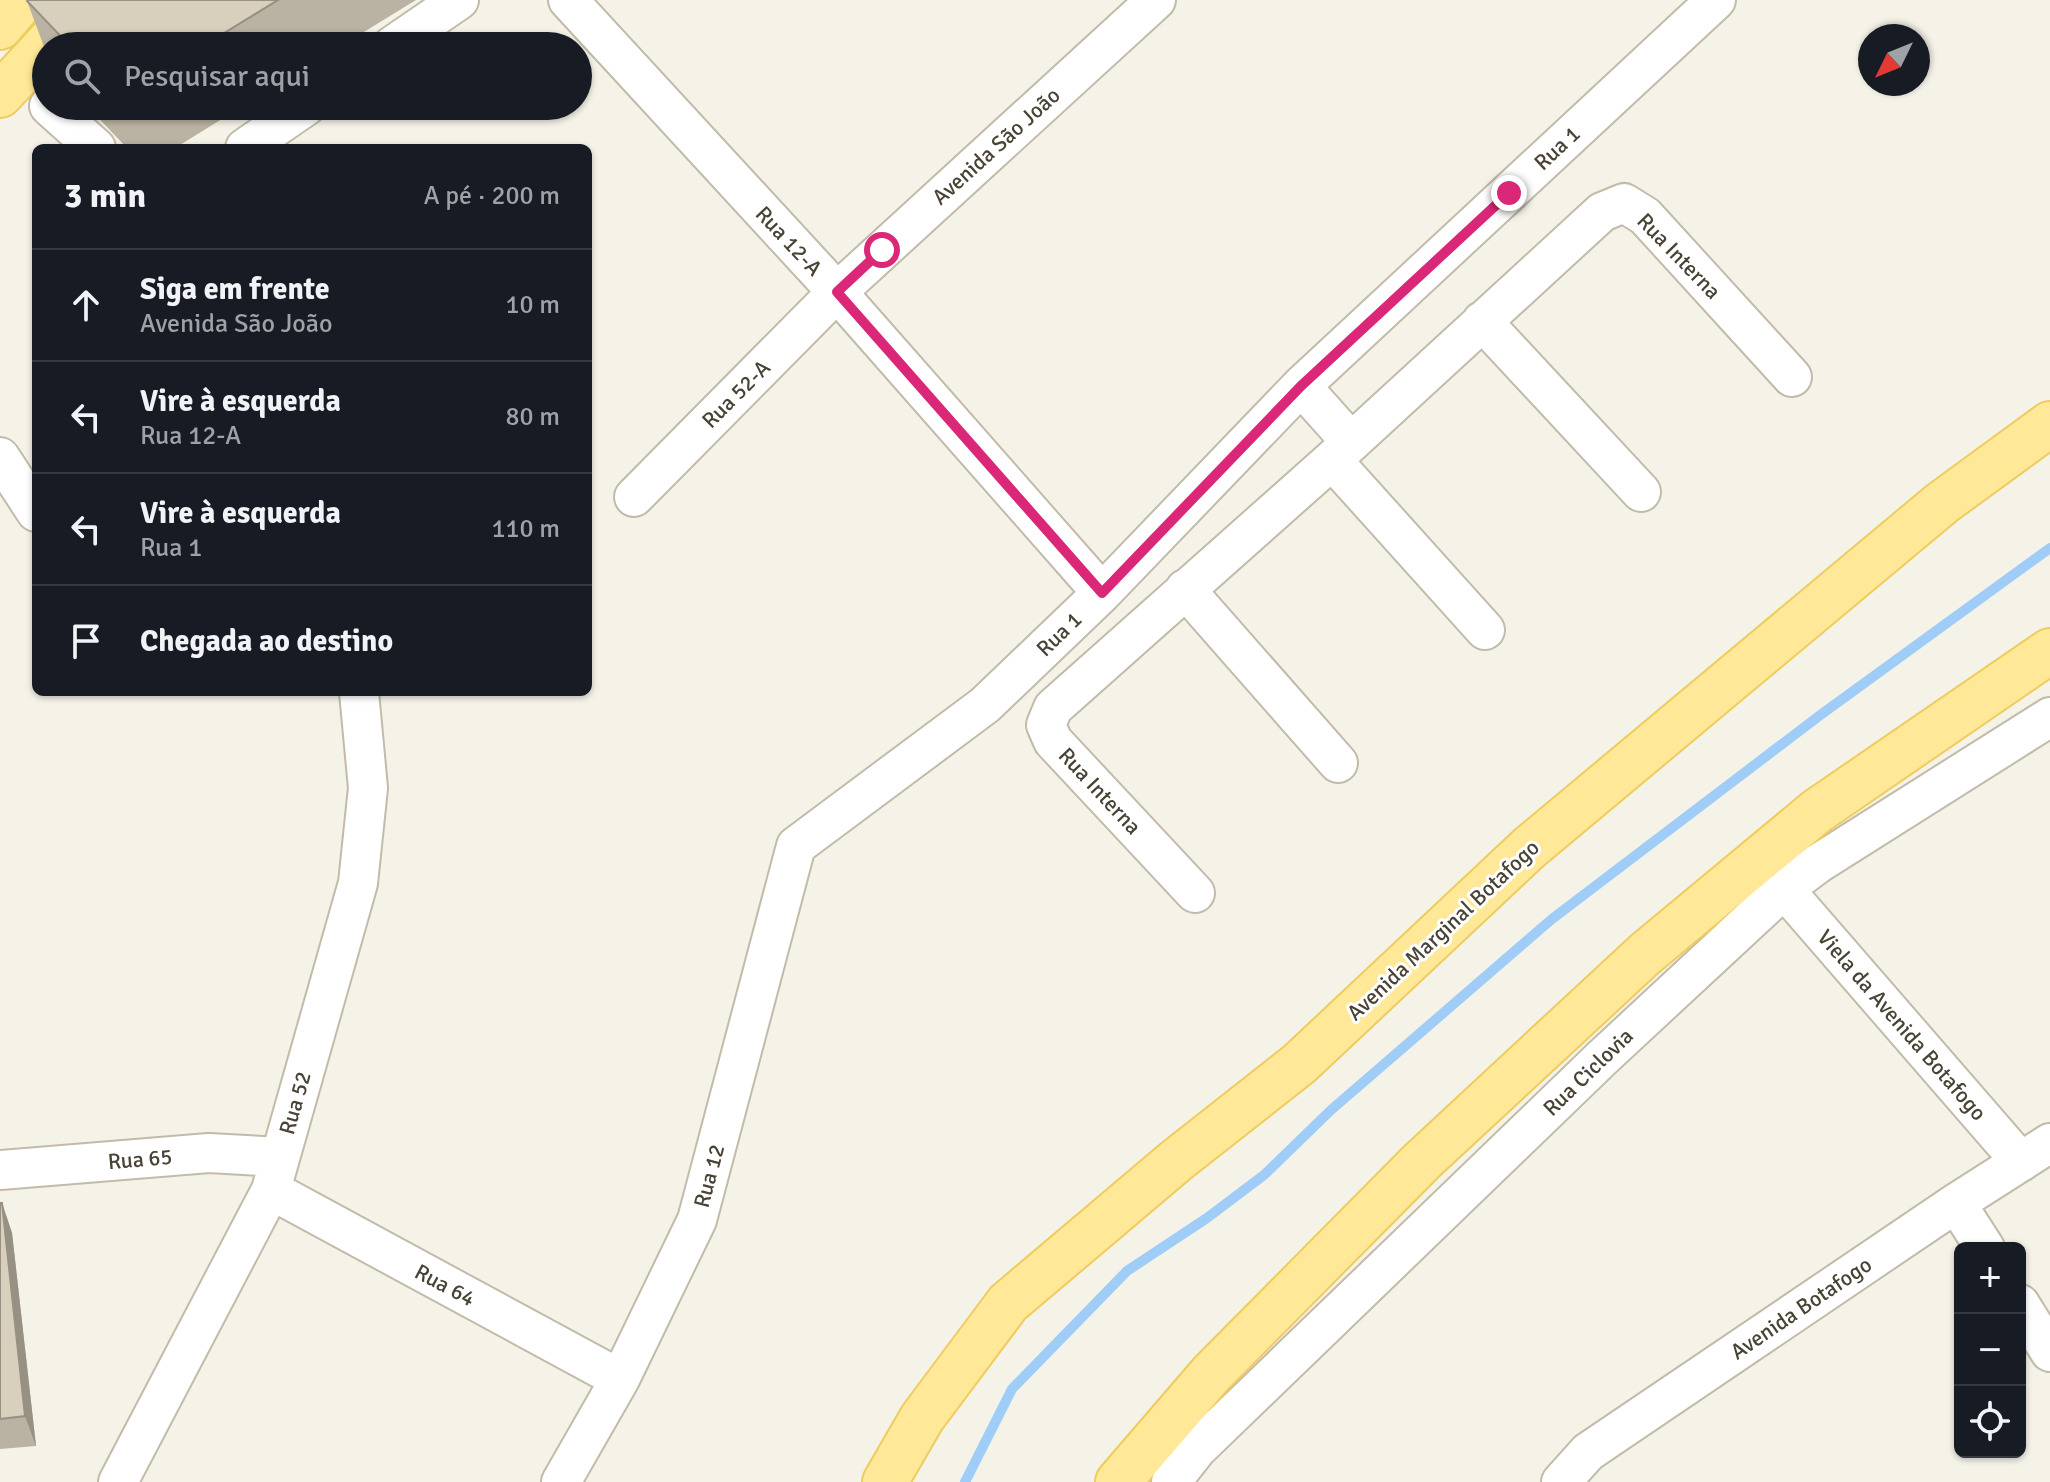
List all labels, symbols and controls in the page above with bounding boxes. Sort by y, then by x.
north arrow [1858,24,1930,96]
search box [32,32,592,120]
icon: search [60,54,104,98]
text: Pesquisar aqui [124,58,310,95]
street label: Avenida São João [926,81,1066,211]
street label: Rua 1 [1529,120,1585,176]
text: 3 min [64,175,146,217]
route end [1491,175,1527,211]
text: A pé · 200 m [424,180,560,212]
street label: Rua 12-A [750,200,828,282]
street label: Rua Interna [1631,207,1727,305]
route start [864,232,900,268]
text: Siga em frente [140,271,330,308]
icon: ahead [64,283,108,327]
text: 10 m [505,289,560,321]
text: Avenida São João [140,308,332,340]
street label: Rua 52-A [696,354,776,434]
text: Vire à esquerda [140,383,341,420]
icon: left [64,395,108,439]
text: 80 m [505,401,560,433]
text: Rua 12-A [140,420,241,452]
text: Vire à esquerda [140,495,341,532]
icon: left [64,507,108,551]
text: 110 m [491,513,560,545]
text: Rua 1 [140,532,202,564]
street label: Rua 1 [1031,606,1087,662]
icon: arrive [64,619,108,663]
text: Chegada ao destino [140,623,393,660]
street label: Rua Interna [1053,742,1147,840]
street label: Avenida Marginal Botafogo [1341,834,1545,1026]
street label: Viela da Avenida Botafogo [1812,924,1992,1126]
street label: Rua Ciclovia [1537,1022,1639,1122]
street label: Rua 52 [273,1068,317,1138]
street label: Rua 12 [688,1141,730,1211]
street label: Rua 65 [107,1143,173,1175]
map controls [1954,1242,2026,1458]
button: + [1954,1242,2026,1314]
street label: Avenida Botafogo [1725,1251,1877,1365]
street label: Rua 64 [410,1258,480,1312]
button: − [1954,1314,2026,1386]
button: locate [1954,1386,2026,1458]

